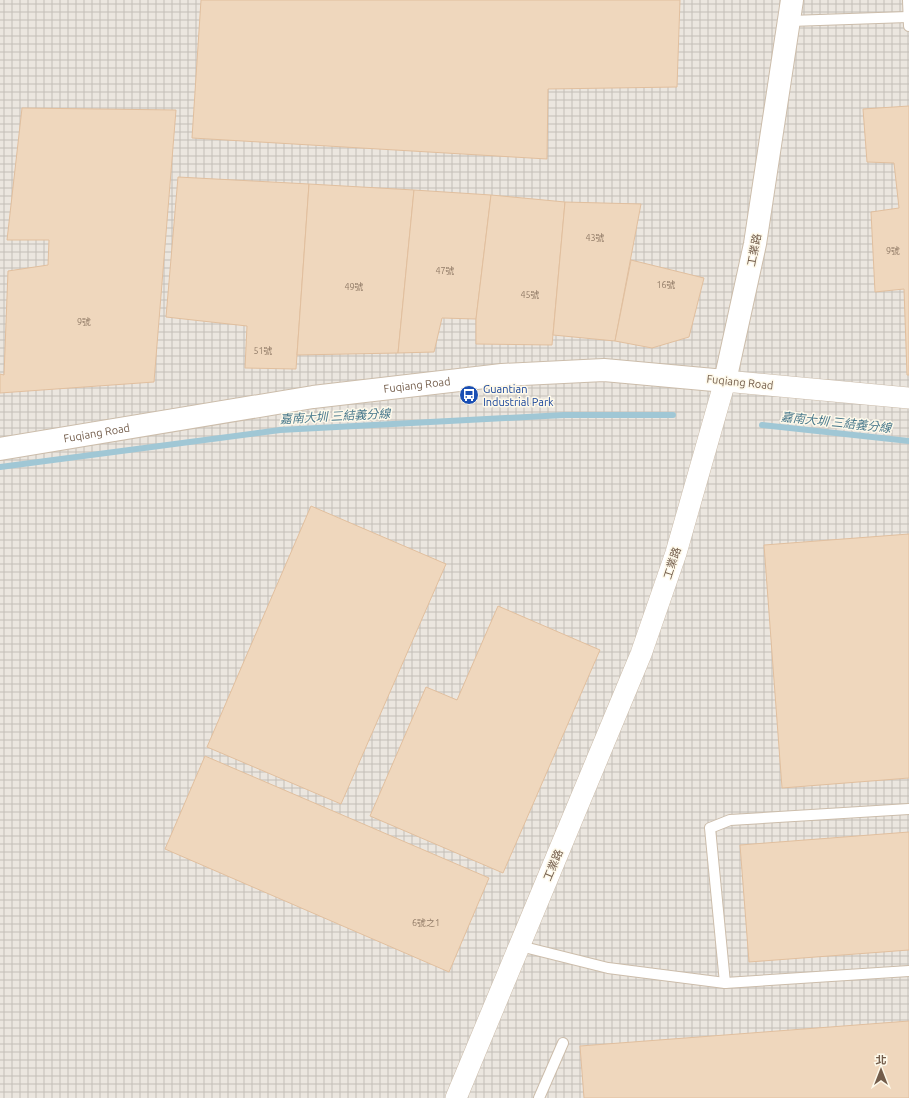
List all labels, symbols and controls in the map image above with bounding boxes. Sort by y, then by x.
house number: 43號 [585,233,605,243]
street label: 工業路 [745,233,763,267]
house number: 9號 [886,246,900,256]
house number: 47號 [435,266,455,276]
house number: 16號 [656,280,676,290]
house number: 49號 [344,282,364,292]
house number: 45號 [520,290,540,300]
house number: 9號 [77,317,91,327]
house number: 51號 [253,346,273,356]
street label: Fuqiang Road [706,373,774,391]
street label: Fuqiang Road [383,375,451,395]
place label: Guantian Industrial Park [483,383,554,408]
bus stop icon: Guantian Industrial Park [458,384,480,406]
water label: 嘉南大圳 三結義分線 [279,407,393,425]
water label: 嘉南大圳 三結義分線 [780,410,894,434]
street label: Fuqiang Road [63,422,131,444]
street label: 工業路 [661,545,683,581]
street label: 工業路 [541,847,565,883]
house number: 6號之1 [412,918,440,928]
north arrow [861,1050,901,1090]
text: 北 [876,1054,887,1066]

